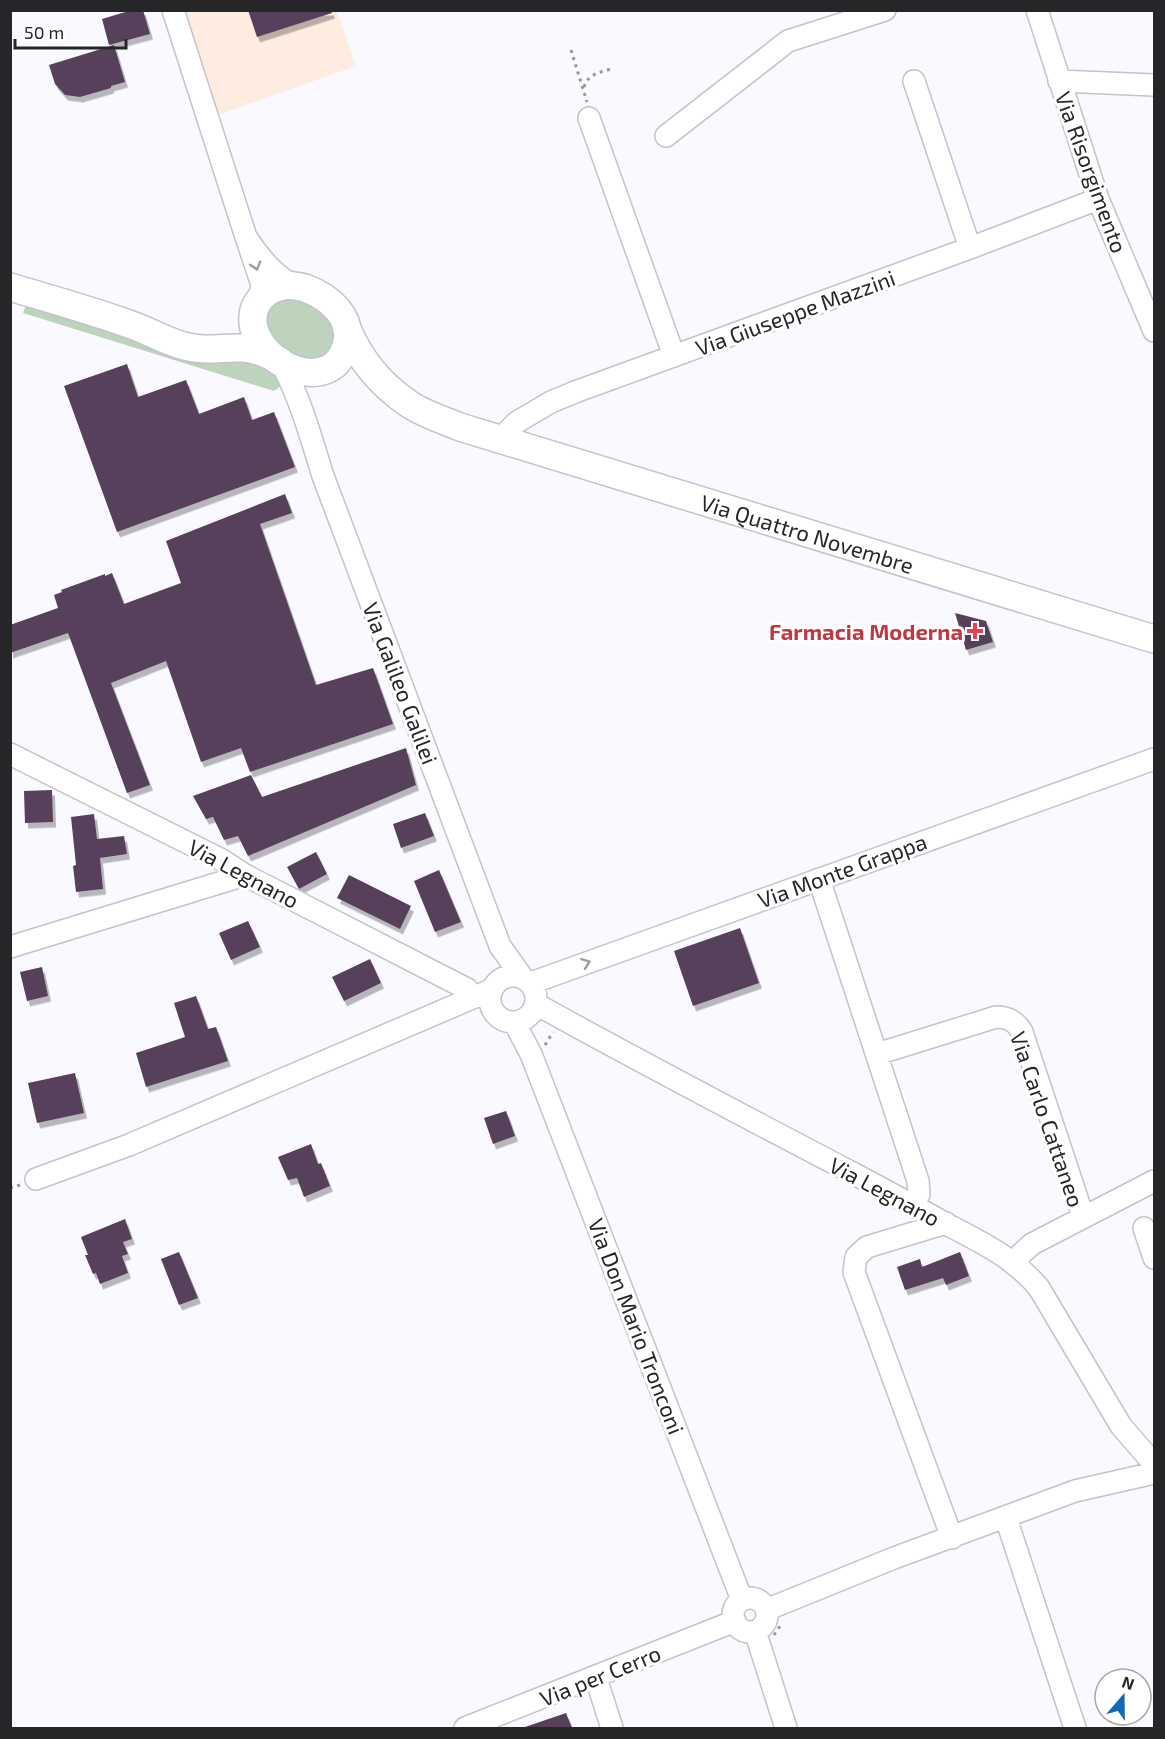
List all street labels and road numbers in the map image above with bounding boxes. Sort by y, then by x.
street label: Via Risorgimento [1051,88,1133,256]
street label: Via Giuseppe Mazzini [692,264,898,360]
street label: Via Quattro Novembre [698,488,917,578]
street label: Via Galileo Galilei [358,598,444,768]
street label: Via Monte Grappa [754,827,930,913]
street label: Via Legnano [184,833,304,913]
street label: Via Carlo Cattaneo [1006,1028,1090,1210]
street label: Via Legnano [825,1151,945,1231]
street label: Via Don Mario Tronconi [584,1214,690,1438]
street label: Via per Cerro [536,1639,664,1711]

